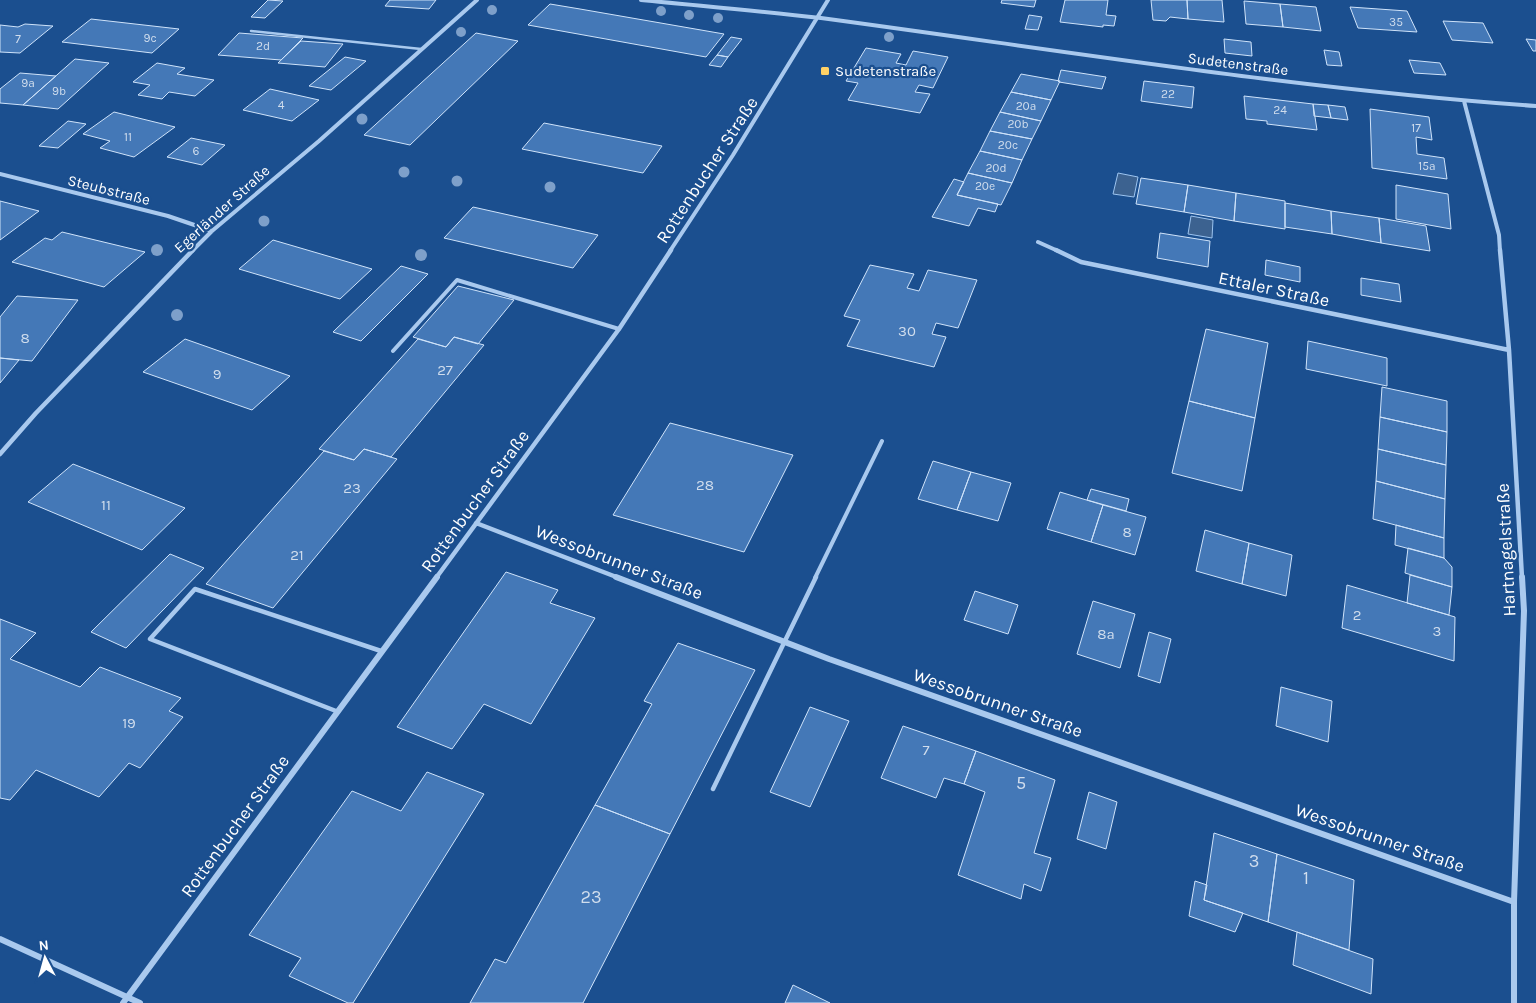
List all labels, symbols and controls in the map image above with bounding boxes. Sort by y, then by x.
house number: 35 [1389,15,1403,29]
house number: 9c [143,31,157,45]
house number: 7 [15,32,21,46]
house number: 2d [256,39,270,53]
street label: Sudetenstraße [1187,49,1289,79]
place label: Sudetenstraße [835,62,936,80]
marker: Sudetenstraße [819,65,831,77]
house number: 9a [21,76,35,90]
house number: 9b [52,84,66,98]
house number: 22 [1161,87,1175,101]
street label: Rottenbucher Straße [651,92,763,248]
house number: 4 [278,98,285,112]
house number: 20a [1016,99,1036,113]
house number: 24 [1273,103,1287,117]
house number: 20b [1007,117,1029,131]
house number: 17 [1411,121,1421,135]
house number: 11 [124,130,132,144]
house number: 20c [998,138,1018,152]
house number: 6 [193,144,200,158]
house number: 15a [1418,159,1436,173]
street label: Egerländer Straße [170,161,274,257]
house number: 20d [985,161,1007,175]
street label: Steubstraße [66,171,152,209]
house number: 20e [975,179,995,193]
street label: Ettaler Straße [1216,266,1332,312]
house number: 30 [898,322,916,340]
house number: 8 [20,329,30,347]
house number: 27 [437,361,453,379]
house number: 9 [213,365,221,383]
street label: Rottenbucher Straße [416,426,534,576]
house number: 28 [696,476,714,494]
house number: 23 [343,479,361,497]
street label: Hartnagelstraße [1492,483,1520,617]
house number: 11 [101,496,111,514]
street label: Wessobrunner Straße [532,520,706,604]
house number: 8 [1122,523,1132,541]
house number: 21 [290,546,304,564]
house number: 2 [1353,606,1361,624]
house number: 3 [1433,622,1441,640]
house number: 8a [1097,625,1115,643]
street label: Wessobrunner Straße [910,664,1086,742]
house number: 19 [122,714,136,732]
house number: 7 [922,741,930,759]
street label: Rottenbucher Straße [176,751,294,901]
house number: 5 [1016,772,1026,794]
street label: Wessobrunner Straße [1292,799,1468,877]
house number: 3 [1249,850,1259,872]
house number: 1 [1303,867,1309,889]
house number: 23 [580,886,602,908]
north arrow [20,933,70,983]
text: N [38,937,50,955]

